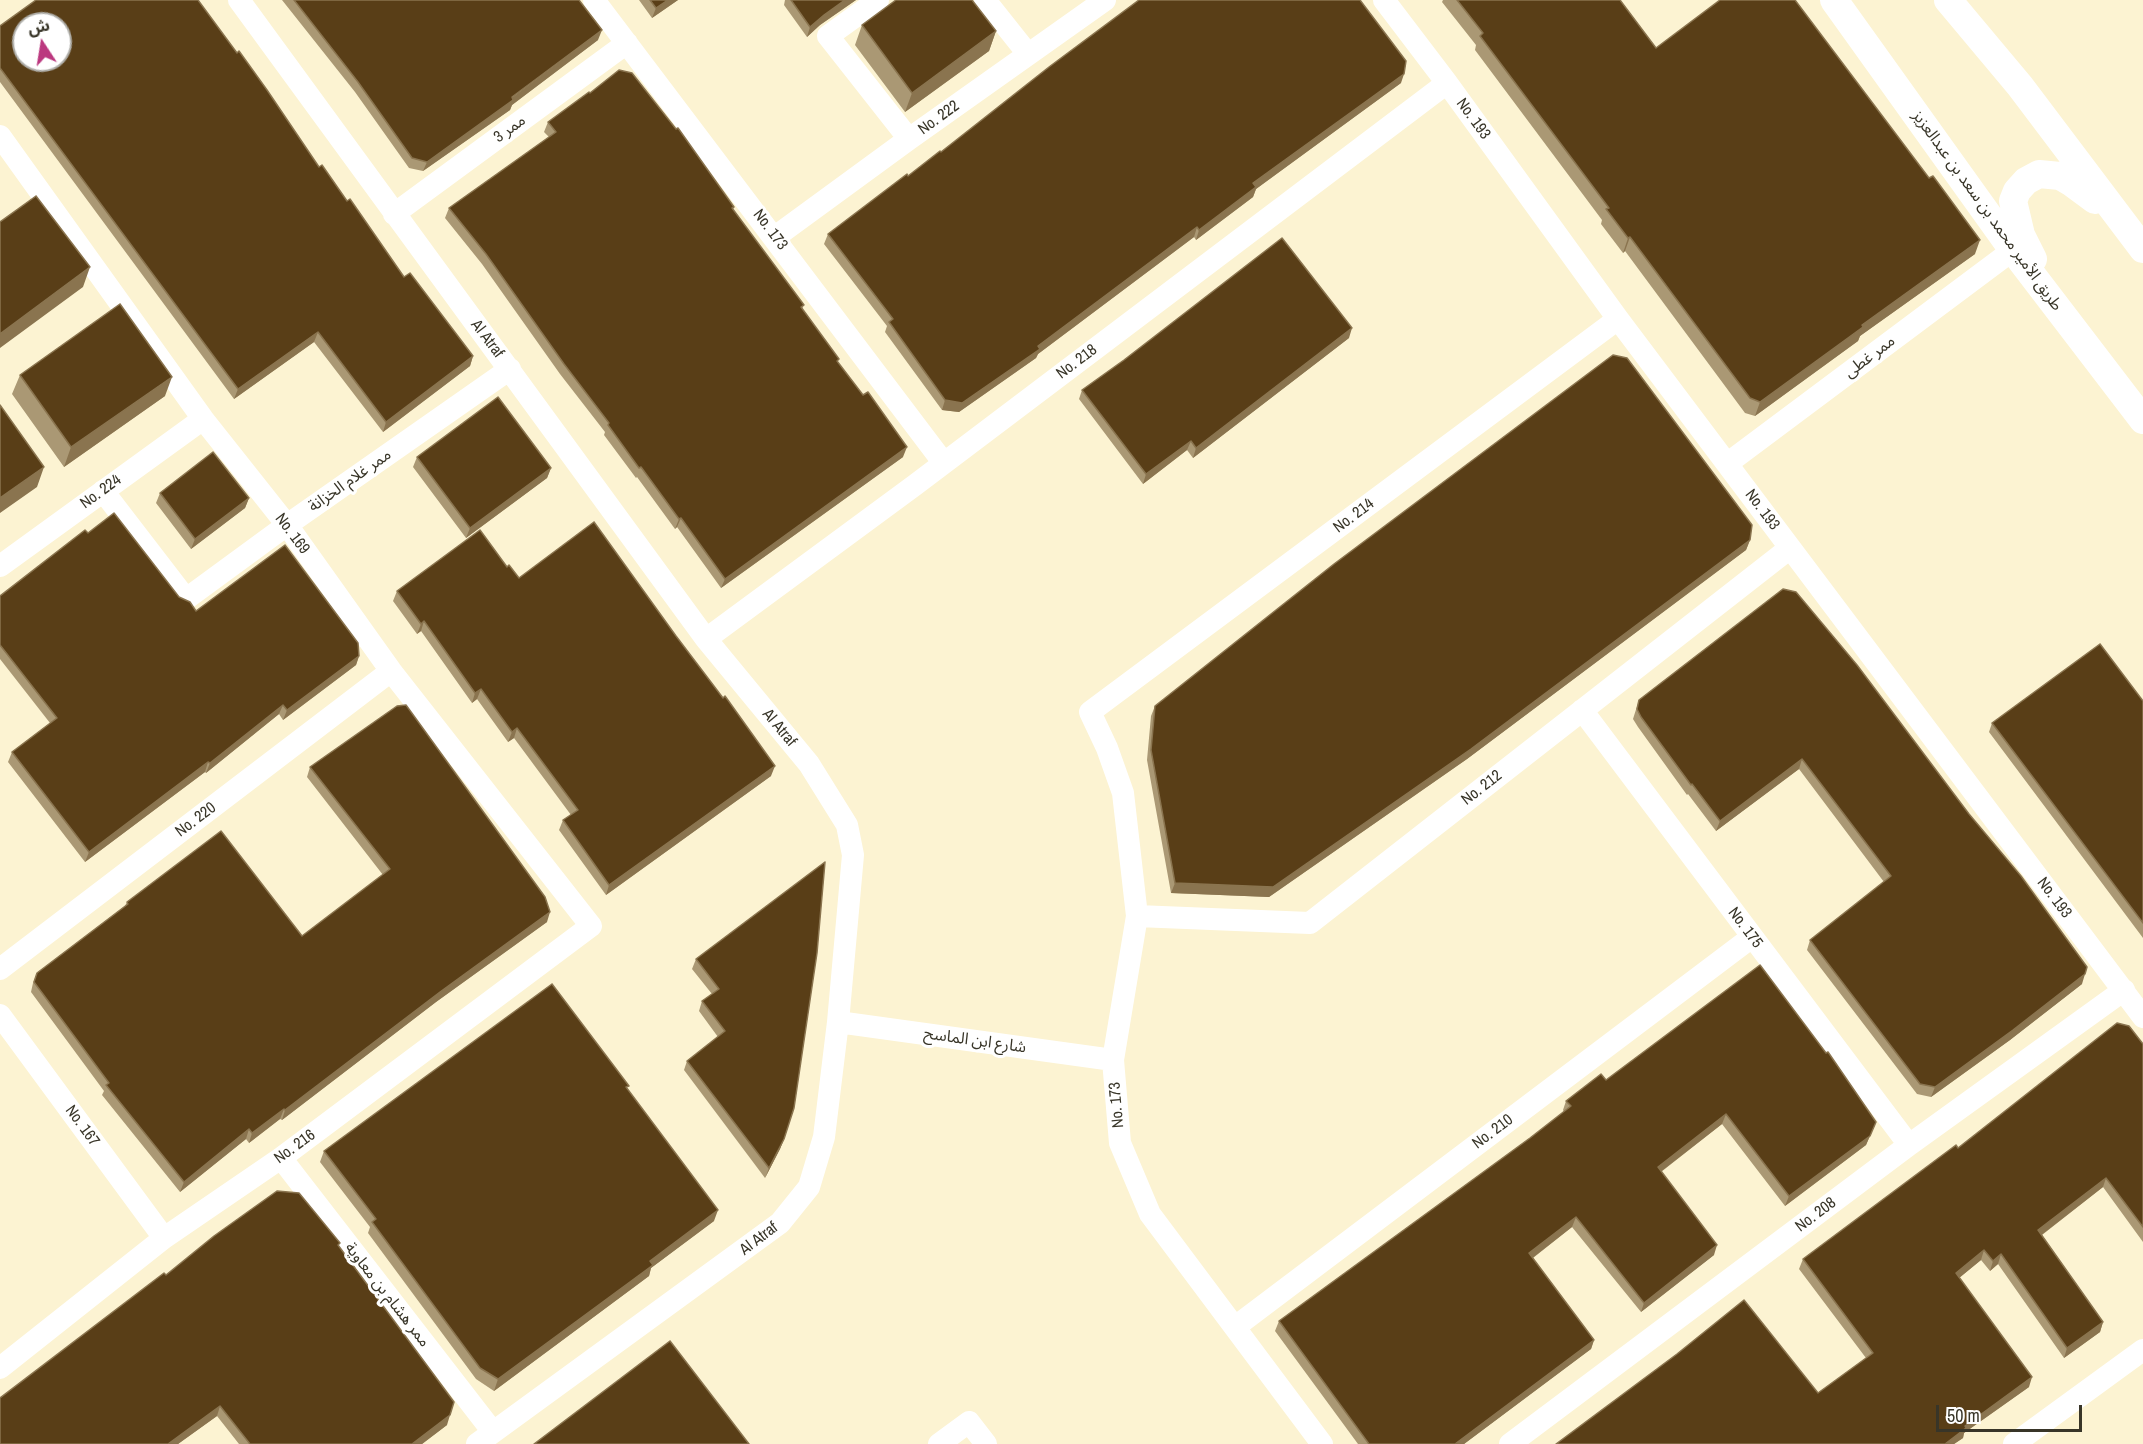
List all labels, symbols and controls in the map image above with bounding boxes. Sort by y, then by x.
north arrow [12,12,72,72]
text: ش [26,13,52,39]
street label: No. 193 [1452,95,1494,143]
street label: No. 222 [915,97,963,139]
street label: طريق الأمير محمد بن سعد بن عبدالعزيز [1908,107,2066,315]
street label: ممر 3 [490,111,530,147]
street label: No. 173 [749,206,791,254]
street label: Al Atraf [466,316,508,362]
street label: ممر غطى [1841,332,1899,382]
street label: No. 218 [1053,341,1101,383]
street label: ممر غلام الخزانة [305,445,395,517]
street label: No. 224 [77,471,125,513]
street label: No. 193 [1741,486,1783,534]
street label: No. 214 [1330,495,1378,537]
street label: No. 169 [271,510,313,558]
street label: Al Atraf [758,705,800,751]
street label: No. 212 [1458,766,1506,810]
street label: No. 220 [172,799,220,841]
street label: No. 193 [2033,874,2075,922]
street label: No. 175 [1724,904,1766,952]
street label: شارع ابن الماسح [923,1024,1027,1058]
street label: No. 173 [1105,1081,1129,1129]
street label: No. 167 [61,1102,103,1150]
street label: No. 210 [1469,1111,1517,1153]
street label: No. 216 [271,1126,319,1168]
street label: No. 208 [1792,1194,1840,1236]
street label: Al Atraf [736,1218,782,1260]
street label: ممر هشام بن معاوية [340,1239,434,1351]
scale bar [1939,1393,2084,1431]
text: 50 m [1947,1403,1980,1428]

